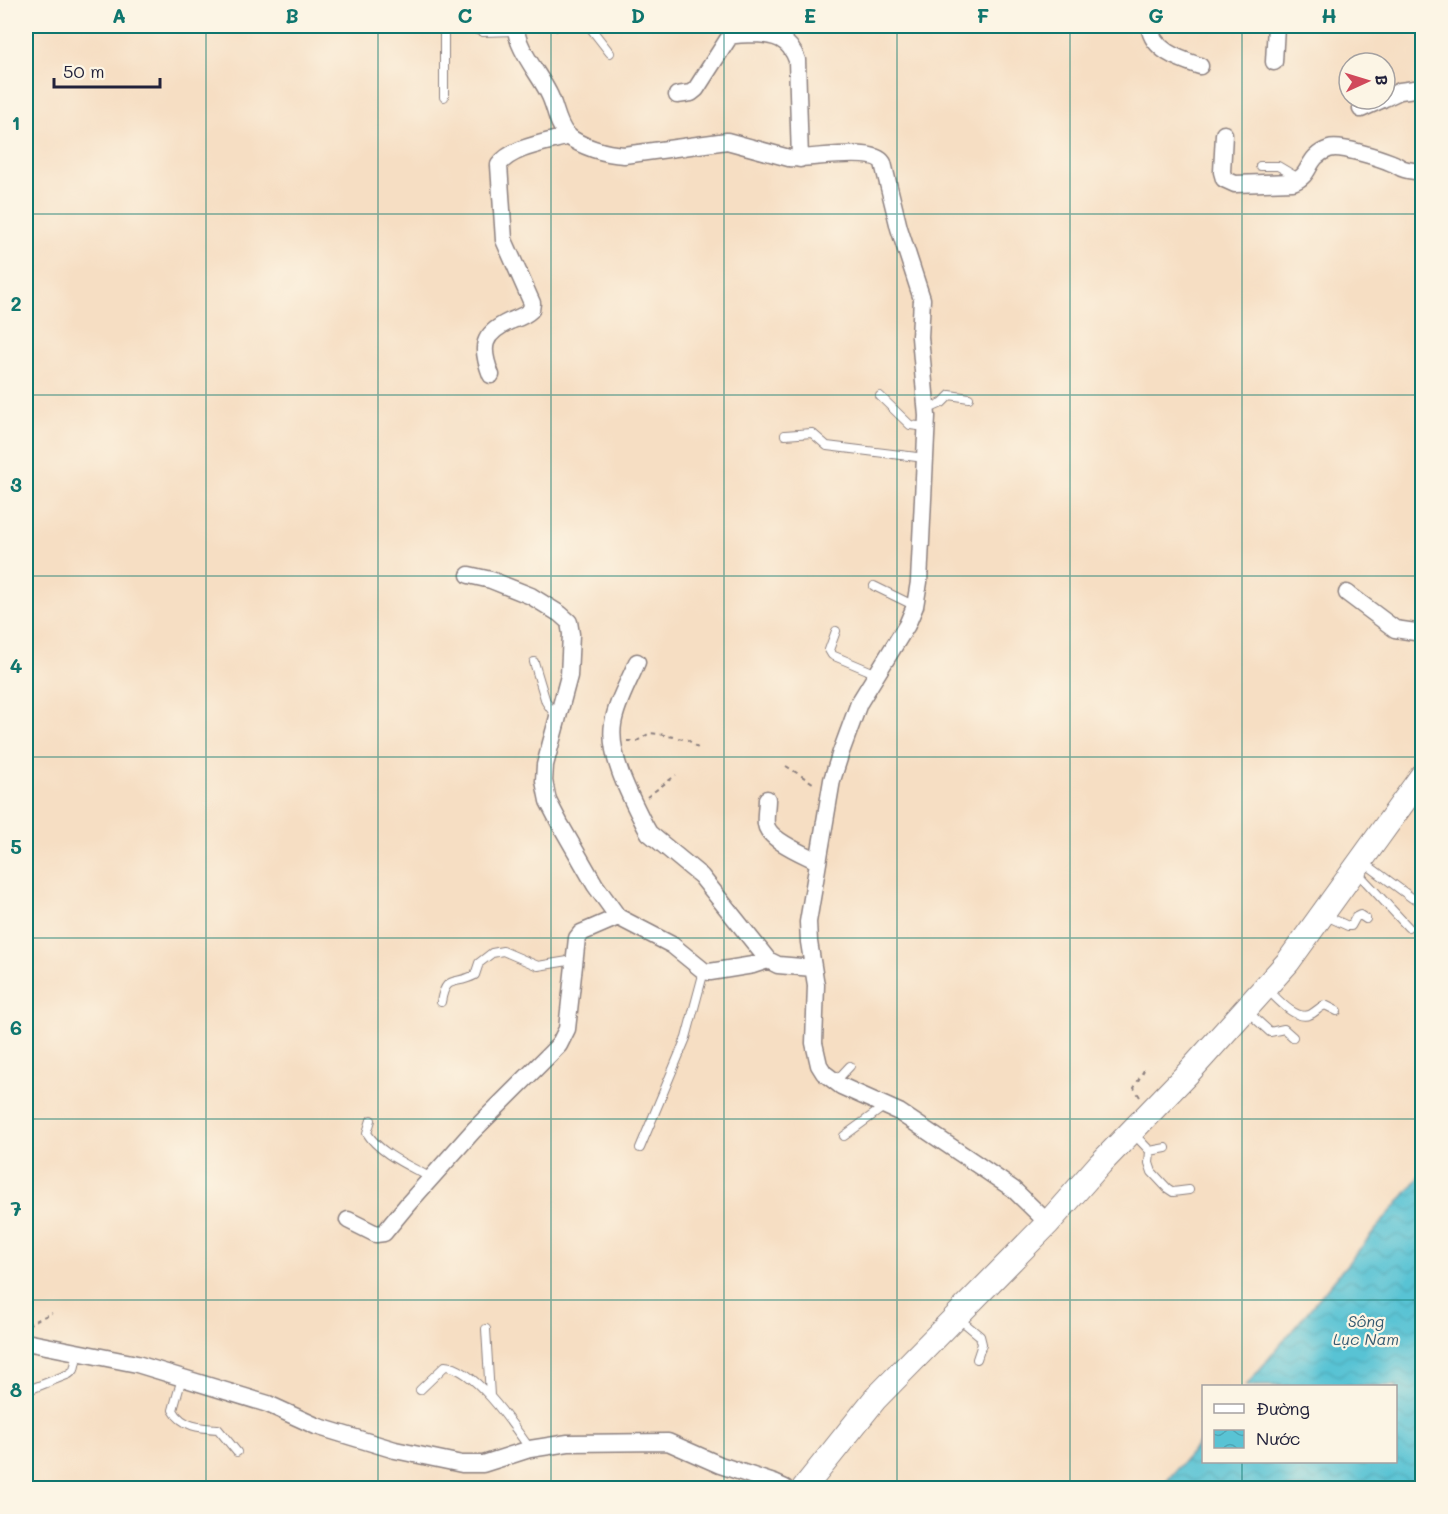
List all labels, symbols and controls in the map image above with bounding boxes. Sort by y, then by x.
text: A [112,2,126,28]
text: B [285,2,299,28]
text: C [458,2,473,28]
text: D [631,2,645,28]
text: E [804,2,816,28]
text: F [977,2,990,28]
text: G [1148,2,1164,28]
text: H [1321,2,1337,28]
scale bar [54,51,160,89]
north arrow [1337,51,1397,111]
text: 50 m [63,59,105,83]
text: B [1372,74,1393,86]
text: 1 [12,109,20,135]
text: 2 [10,290,22,316]
text: 3 [10,471,22,497]
text: 4 [10,652,23,678]
text: 5 [10,833,22,859]
text: 6 [10,1014,22,1040]
text: 7 [10,1195,22,1221]
water label: Sông Lục Nam [1333,1310,1399,1349]
text: 8 [10,1376,22,1402]
legend [1202,1385,1397,1463]
text: Đường [1256,1396,1310,1420]
text: Nước [1256,1426,1300,1450]

